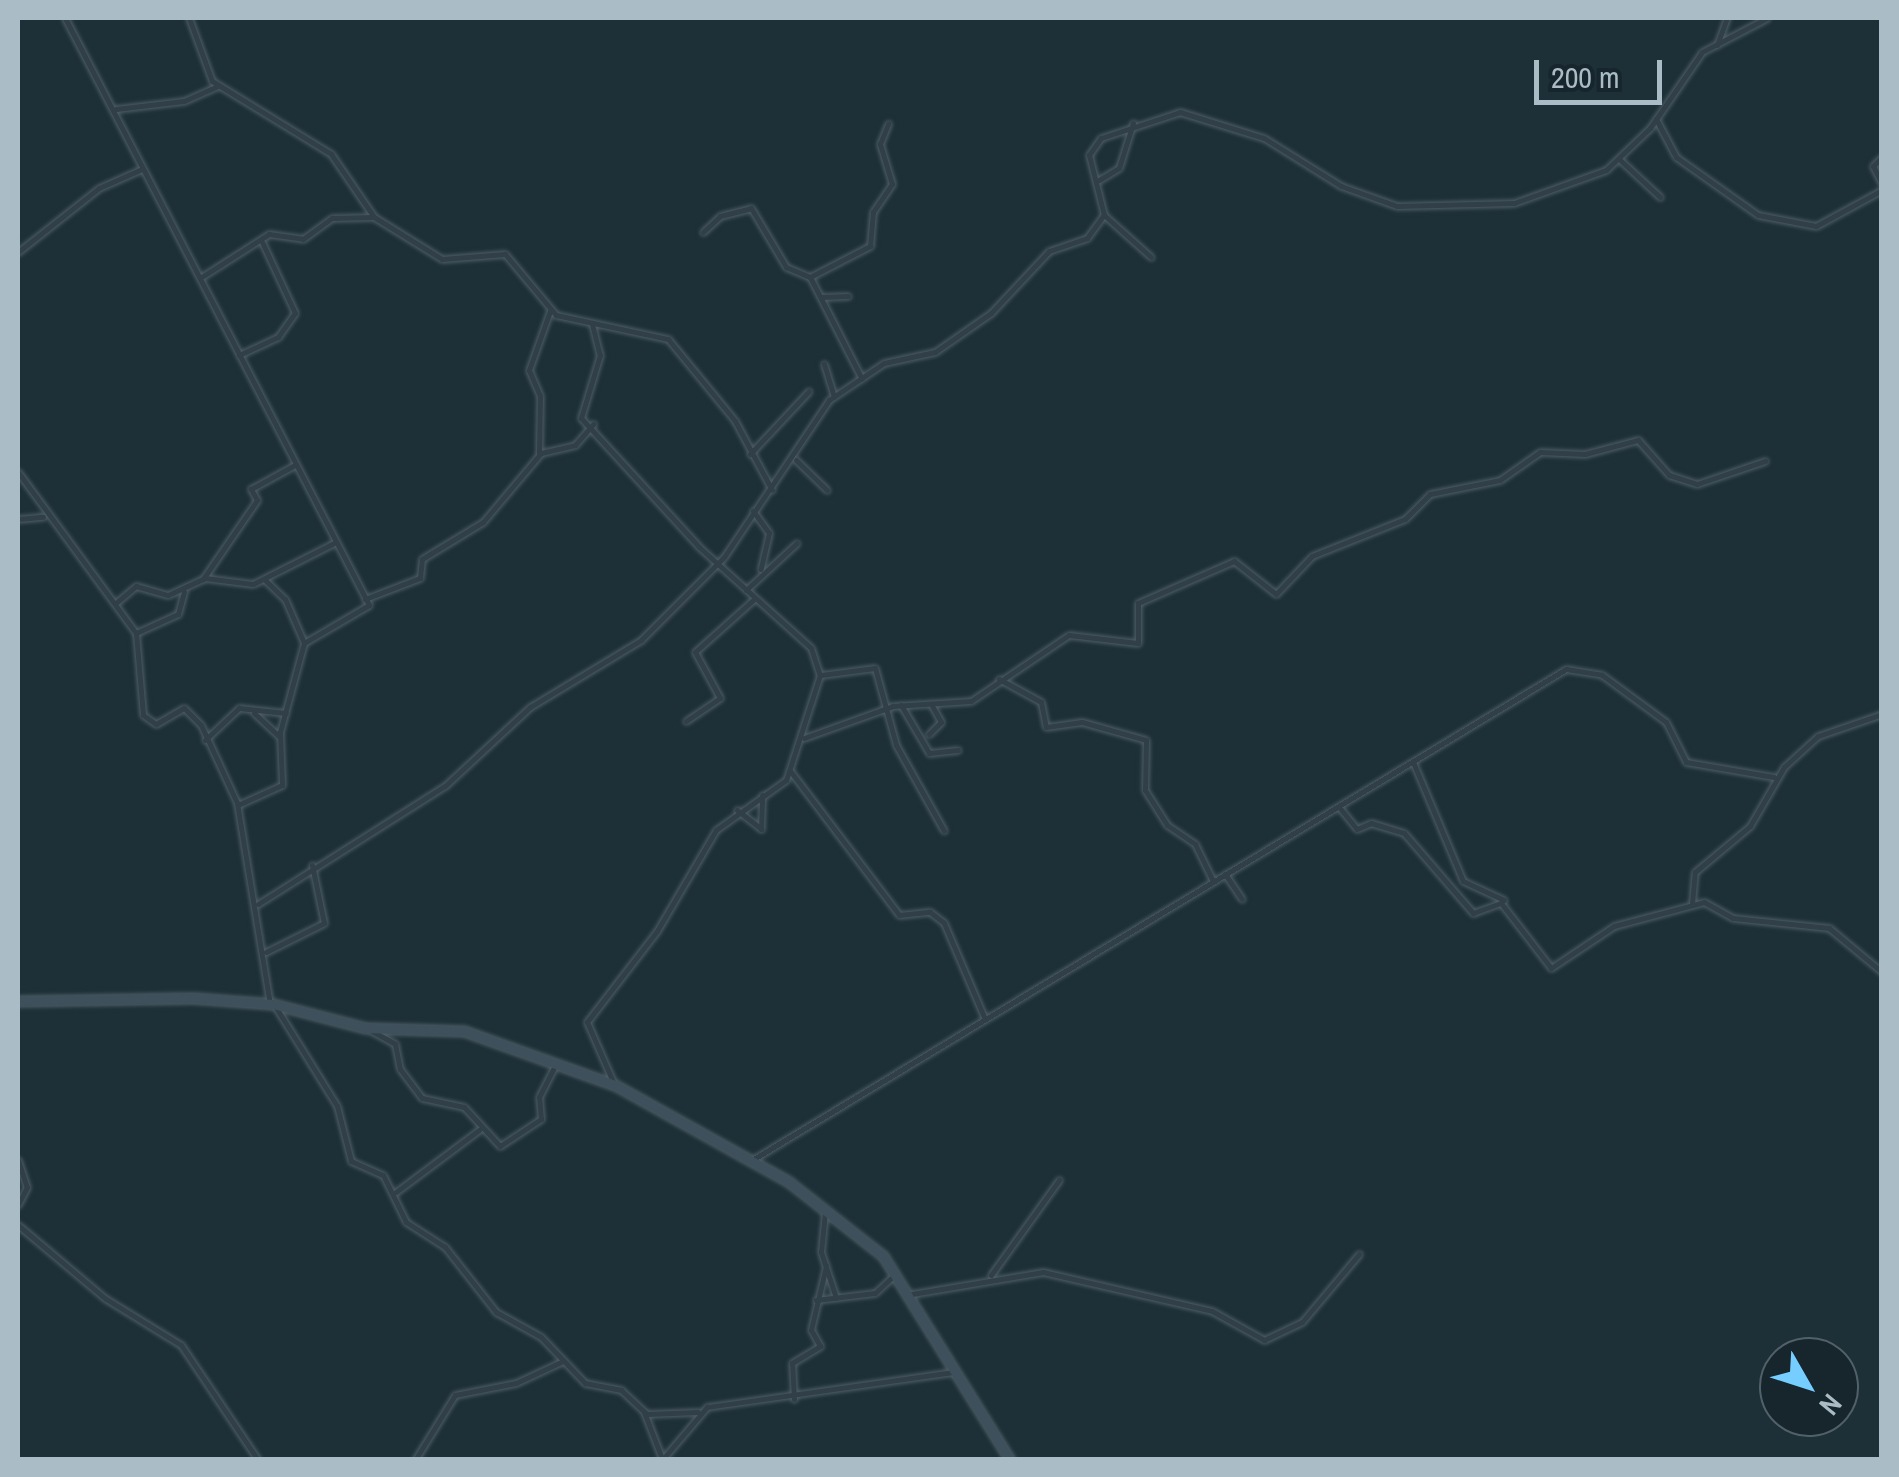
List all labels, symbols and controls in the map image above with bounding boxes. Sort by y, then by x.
scale bar [1539,40,1666,102]
text: 200 m [1551,57,1619,97]
north arrow [1759,1337,1859,1437]
text: N [1811,1386,1851,1423]

